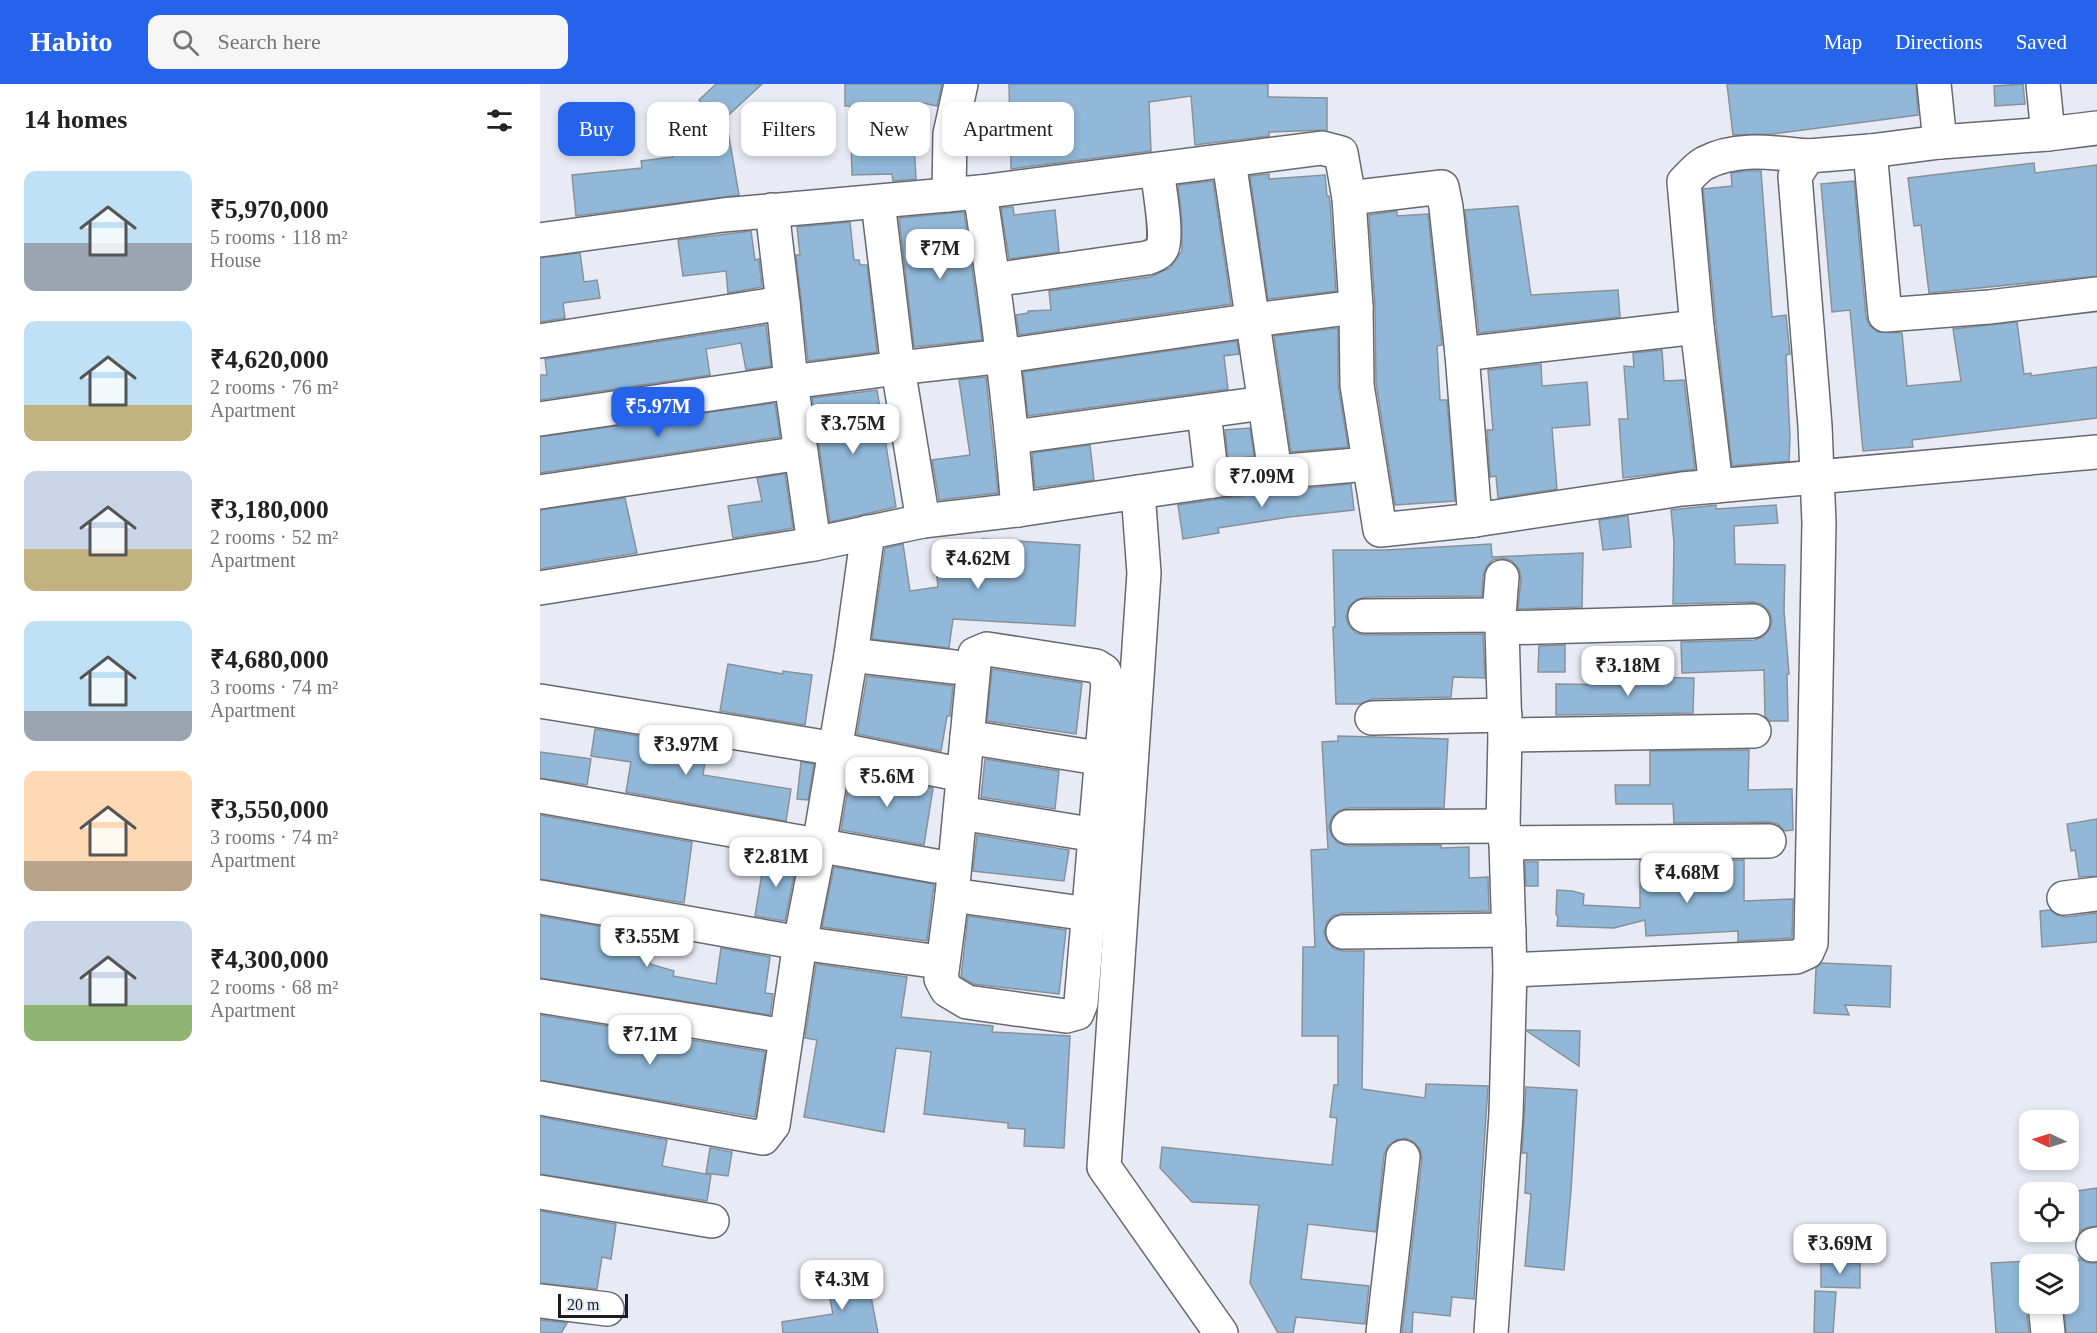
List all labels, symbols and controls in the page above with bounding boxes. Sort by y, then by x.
search box [148,15,568,69]
text: Habito [30,26,112,57]
icon: search [169,26,202,59]
text: Search here [217,29,321,54]
text: Map [1824,30,1862,54]
text: Directions [1895,30,1983,54]
text: Saved [2016,30,2067,54]
chip: Buy [558,102,635,156]
chip: Rent [647,102,729,156]
chip: Filters [741,102,836,156]
chip: New [848,102,930,156]
chip: Apartment [942,102,1074,156]
icon: filters [483,104,516,137]
text: 14 homes [24,105,127,134]
icon: home [72,195,144,267]
text: ₹5,970,000 [210,195,329,224]
text: 5 rooms · 118 m² [210,226,347,248]
pin: ₹7M [911,229,969,280]
text: ₹7M [920,237,960,259]
text: House [210,249,261,271]
icon: home [72,345,144,417]
text: ₹4,620,000 [210,345,329,374]
text: 2 rooms · 76 m² [210,376,338,398]
pin: ₹5.97M [609,387,707,438]
text: ₹5.97M [625,395,691,417]
text: Apartment [210,399,296,421]
pin: ₹3.75M [804,404,902,455]
text: ₹3.75M [820,412,886,434]
pin: ₹7.09M [1213,457,1311,508]
text: ₹7.09M [1229,465,1295,487]
icon: home [72,495,144,567]
text: ₹3,180,000 [210,495,329,524]
text: 2 rooms · 52 m² [210,526,338,548]
pin: ₹4.62M [929,539,1027,590]
text: ₹4.62M [945,547,1011,569]
text: Apartment [210,549,296,571]
icon: home [72,645,144,717]
text: ₹4,680,000 [210,645,329,674]
pin: ₹3.18M [1579,646,1677,697]
text: ₹3.18M [1595,654,1661,676]
text: 3 rooms · 74 m² [210,676,338,698]
text: Apartment [210,699,296,721]
pin: ₹3.97M [637,725,735,776]
text: ₹3.97M [653,733,719,755]
pin: ₹5.6M [845,757,929,808]
text: ₹5.6M [859,765,915,787]
icon: home [72,795,144,867]
text: ₹3,550,000 [210,795,329,824]
text: 3 rooms · 74 m² [210,826,338,848]
pin: ₹2.81M [727,837,825,888]
text: ₹2.81M [743,845,809,867]
text: Apartment [210,849,296,871]
pin: ₹4.68M [1638,853,1736,904]
text: ₹4.68M [1654,861,1720,883]
pin: ₹3.55M [598,917,696,968]
text: ₹3.55M [614,925,680,947]
icon: home [72,945,144,1017]
text: ₹4,300,000 [210,945,329,974]
text: 2 rooms · 68 m² [210,976,338,998]
text: Apartment [210,999,296,1021]
pin: ₹7.1M [608,1015,692,1066]
text: ₹7.1M [622,1023,678,1045]
north arrow [2019,1110,2079,1170]
map controls [2019,1110,2079,1314]
button: locate [2019,1182,2079,1242]
pin: ₹3.69M [1791,1224,1889,1275]
text: ₹3.69M [1807,1232,1873,1254]
button: layers [2019,1254,2079,1314]
pin: ₹4.3M [800,1260,884,1311]
text: ₹4.3M [814,1268,870,1290]
scale bar [558,1291,628,1318]
text: 20 m [567,1296,599,1313]

